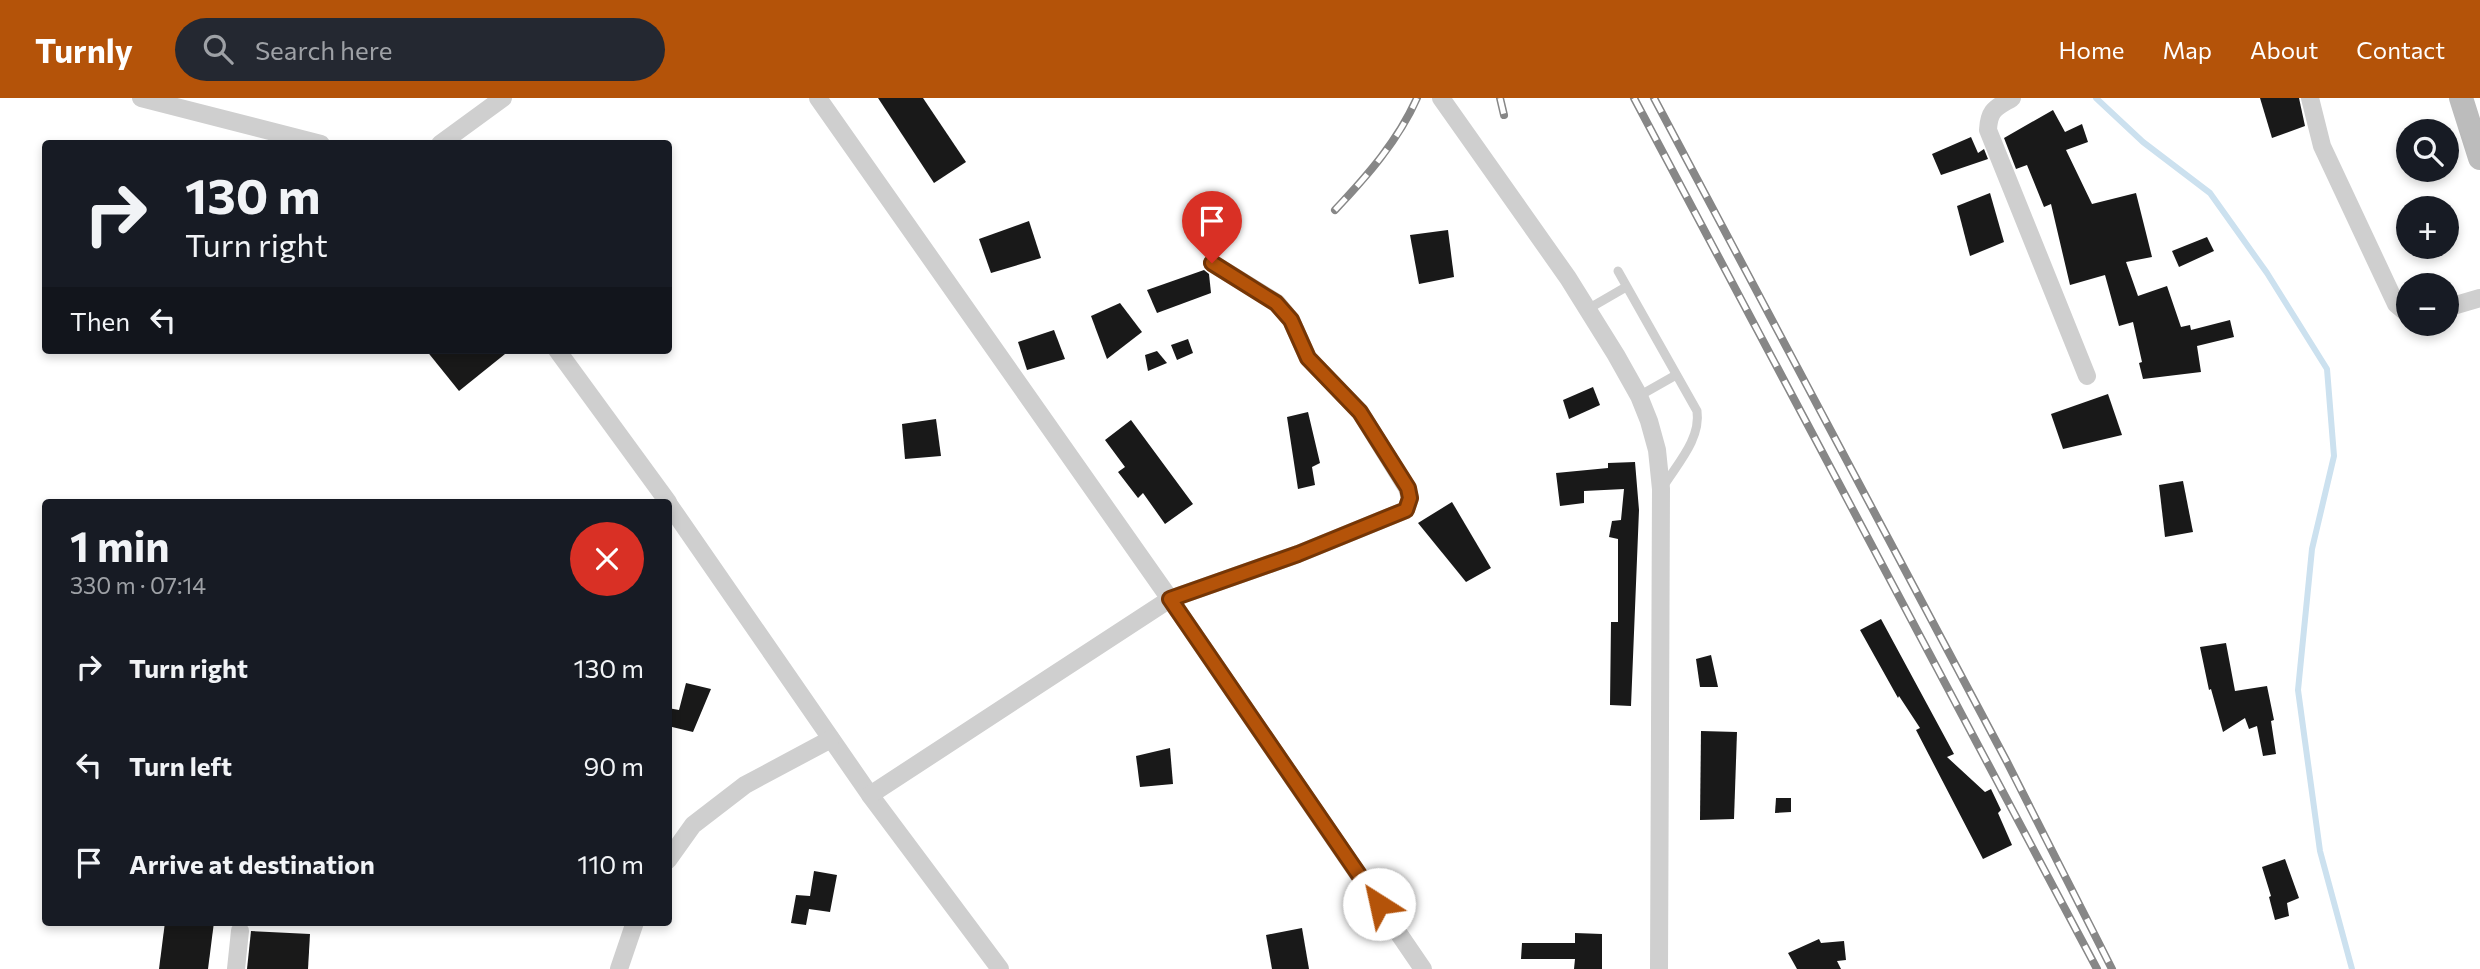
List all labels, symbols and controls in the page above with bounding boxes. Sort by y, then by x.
search box [175,18,665,81]
text: Turnly [35,29,133,70]
icon: search [199,30,237,68]
text: Search here [255,34,392,65]
text: Home [2059,35,2125,64]
text: Map [2163,35,2212,64]
text: About [2250,35,2318,64]
text: Contact [2356,35,2445,64]
map controls [2396,119,2459,336]
button: search [2396,119,2459,182]
text: 130 m [185,164,320,224]
icon: right [70,168,161,259]
pin [1182,191,1242,263]
button: + [2396,196,2459,259]
icon: arrive [1193,202,1231,240]
text: Turn right [185,224,328,264]
button: − [2396,273,2459,336]
icon: left [144,301,182,339]
text: Then [70,305,130,336]
text: 1 min [70,519,170,571]
button: close [570,522,644,596]
text: 330 m · 07:14 [70,571,206,599]
icon: right [70,648,108,686]
text: Turn right [129,652,248,683]
text: 130 m [573,652,644,683]
icon: left [70,746,108,784]
text: Turn left [129,750,232,781]
text: 90 m [584,750,644,781]
icon: arrive [70,844,108,882]
text: Arrive at destination [129,848,375,879]
text: 110 m [577,848,644,879]
position arrow [1342,867,1416,941]

